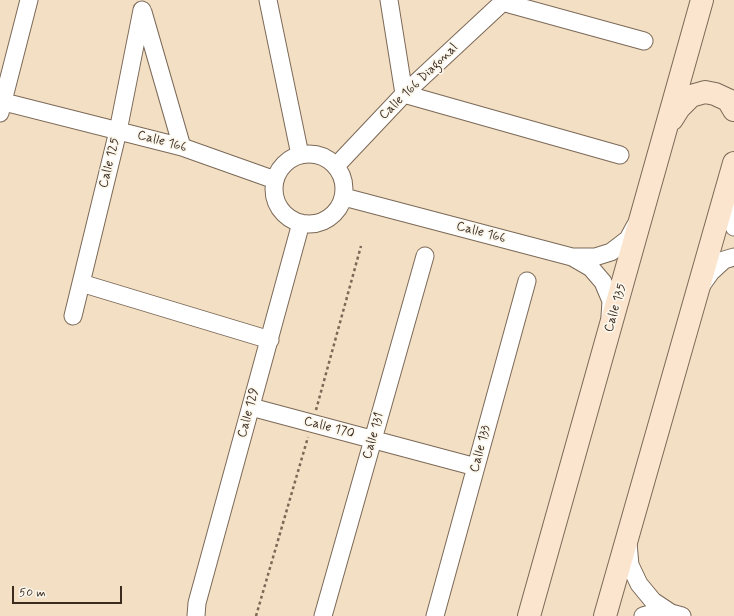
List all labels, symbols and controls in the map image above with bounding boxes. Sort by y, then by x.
street label: Calle 166 Diagonal [376,40,462,124]
street label: Calle 166 [136,128,188,156]
street label: Calle 125 [96,136,124,190]
street label: Calle 166 [455,219,507,247]
street label: Calle 135 [602,282,630,334]
street label: Calle 129 [235,386,263,440]
street label: Calle 131 [360,411,388,461]
street label: Calle 170 [302,414,356,442]
street label: Calle 133 [467,424,495,474]
scale bar [14,578,124,604]
text: 50 m [19,585,46,601]

